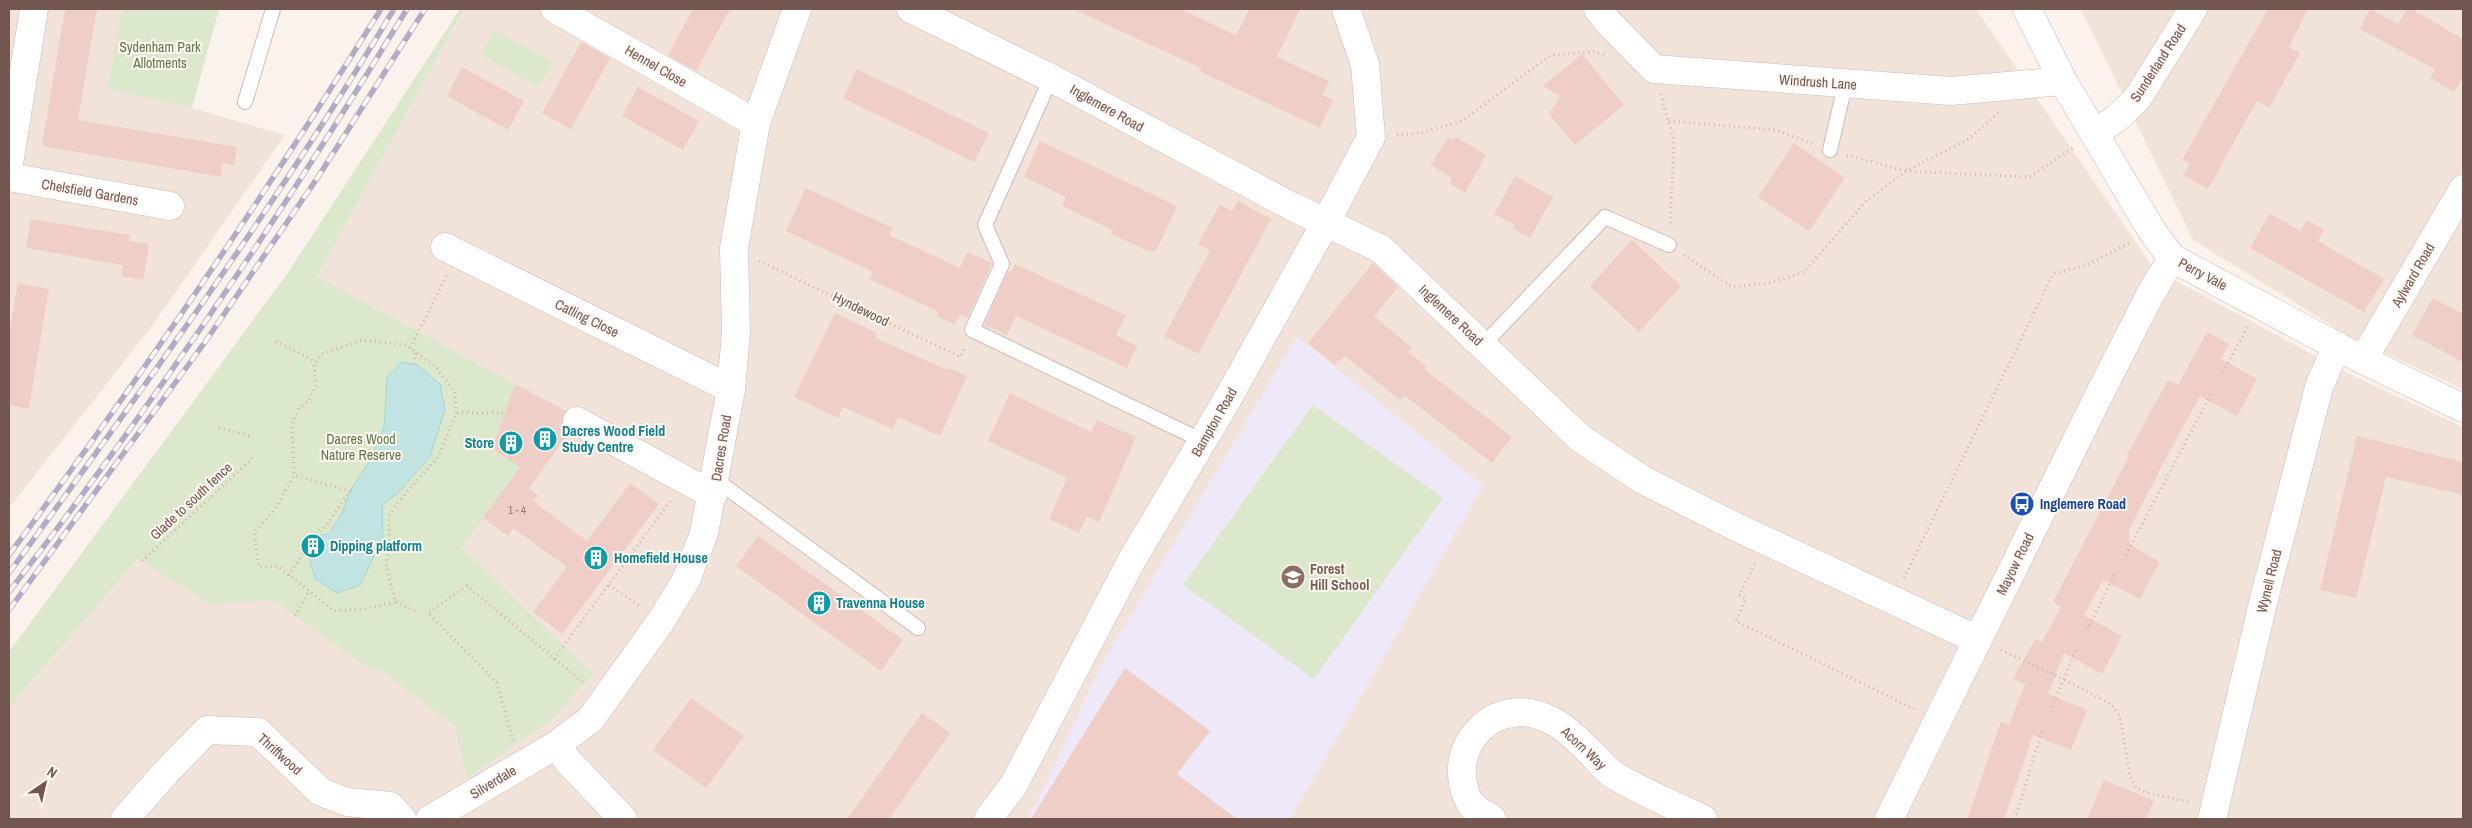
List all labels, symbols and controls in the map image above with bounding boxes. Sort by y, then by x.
street label: Sunderland Road [2126,21,2190,105]
park label: Sydenham Park Allotments [119,38,201,72]
street label: Hennel Close [622,41,690,91]
street label: Windrush Lane [1779,70,1857,94]
street label: Inglemere Road [1067,80,1147,136]
street label: Chelsfield Gardens [40,175,140,209]
street label: Aylward Road [2387,240,2439,311]
street label: Perry Vale [2175,254,2231,294]
street label: Inglemere Road [1415,281,1487,349]
street label: Hyndewood [830,288,892,330]
street label: Catling Close [552,295,622,341]
street label: Bampton Road [1187,384,1241,460]
street label: Dacres Road [707,414,735,482]
place label: Dacres Wood Field Study Centre [562,422,665,456]
building icon: Dacres Wood Field Study Centre [532,426,558,452]
park label: Dacres Wood Nature Reserve [321,430,401,464]
building icon: Store [498,430,524,456]
place label: Store [465,434,494,452]
street label: Glade to south fence [146,458,236,544]
bus stop icon: Inglemere Road [2009,491,2035,517]
place label: Inglemere Road [2040,495,2126,513]
house number: 1 - 4 [508,503,526,517]
street label: Mayow Road [1992,530,2038,598]
building icon: Dipping platform [300,533,326,559]
place label: Dipping platform [330,537,422,555]
building icon: Homefield House [583,545,609,571]
street label: Wynell Road [2252,547,2286,615]
place label: Homefield House [614,549,708,567]
place label: Forest Hill School [1310,560,1369,594]
school or university icon: Forest Hill School [1280,564,1306,590]
building icon: Travenna House [806,590,832,616]
place label: Travenna House [836,594,925,612]
street label: Acorn Way [1557,722,1611,774]
street label: Thriffwood [254,729,306,779]
north arrow [20,758,70,808]
street label: Silverdale [466,761,520,803]
text: N [44,762,61,782]

